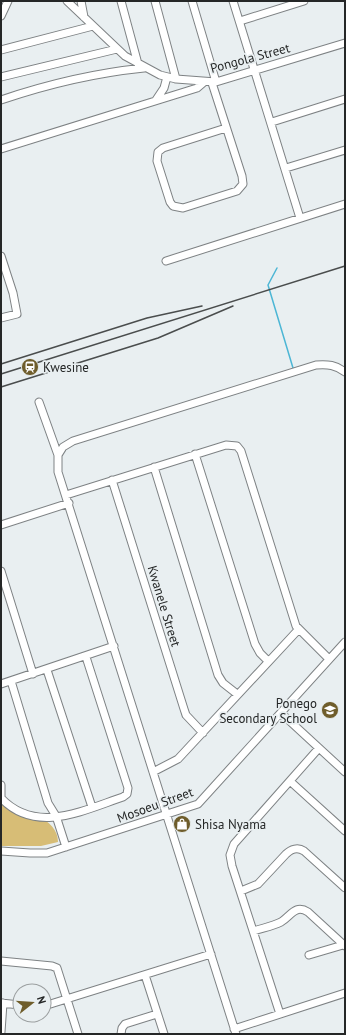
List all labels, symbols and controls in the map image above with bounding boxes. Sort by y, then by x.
street label: Pongola Street [208,39,292,77]
station icon: Kwesine [20,357,40,377]
place label: Kwesine [43,359,89,376]
street label: Kwanele Street [144,563,185,649]
place label: Ponego Secondary School [219,695,317,727]
school or university icon: Ponego Secondary School [320,700,340,720]
street label: Mosoeu Street [115,783,196,827]
shop icon: Shisa Nyama [172,814,192,834]
place label: Shisa Nyama [195,816,266,833]
north arrow [12,983,52,1023]
text: N [34,995,49,1006]

